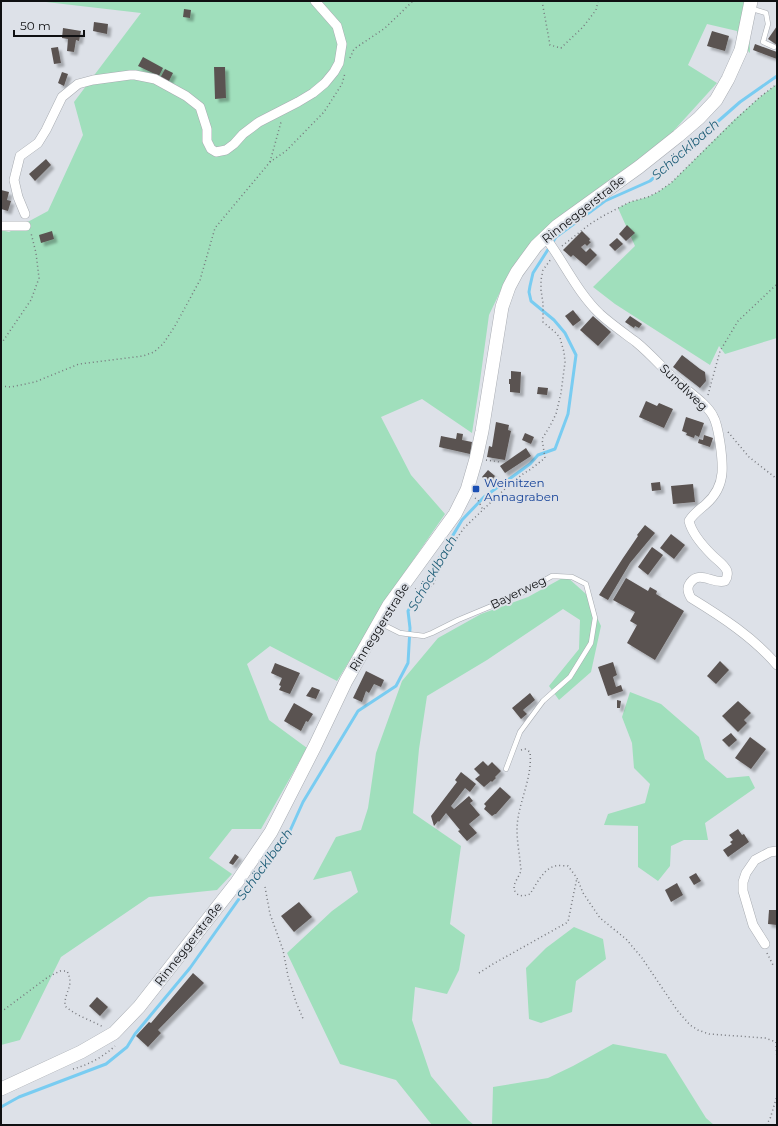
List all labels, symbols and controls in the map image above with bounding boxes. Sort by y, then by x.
scale bar [14,12,84,38]
text: 50 m [20,18,51,33]
water label: Schöcklbach [648,115,722,183]
street label: Rinneggerstraße [538,172,628,246]
street label: Sundlweg [657,360,711,414]
place label: Weinitzen Annagraben [484,475,559,504]
marker: Weinitzen Annagraben [471,484,481,494]
water label: Schöcklbach [404,533,460,613]
street label: Bayerweg [488,572,548,612]
street label: Rinneggerstraße [346,580,412,674]
water label: Schöcklbach [233,825,295,903]
street label: Rinneggerstraße [151,899,225,989]

